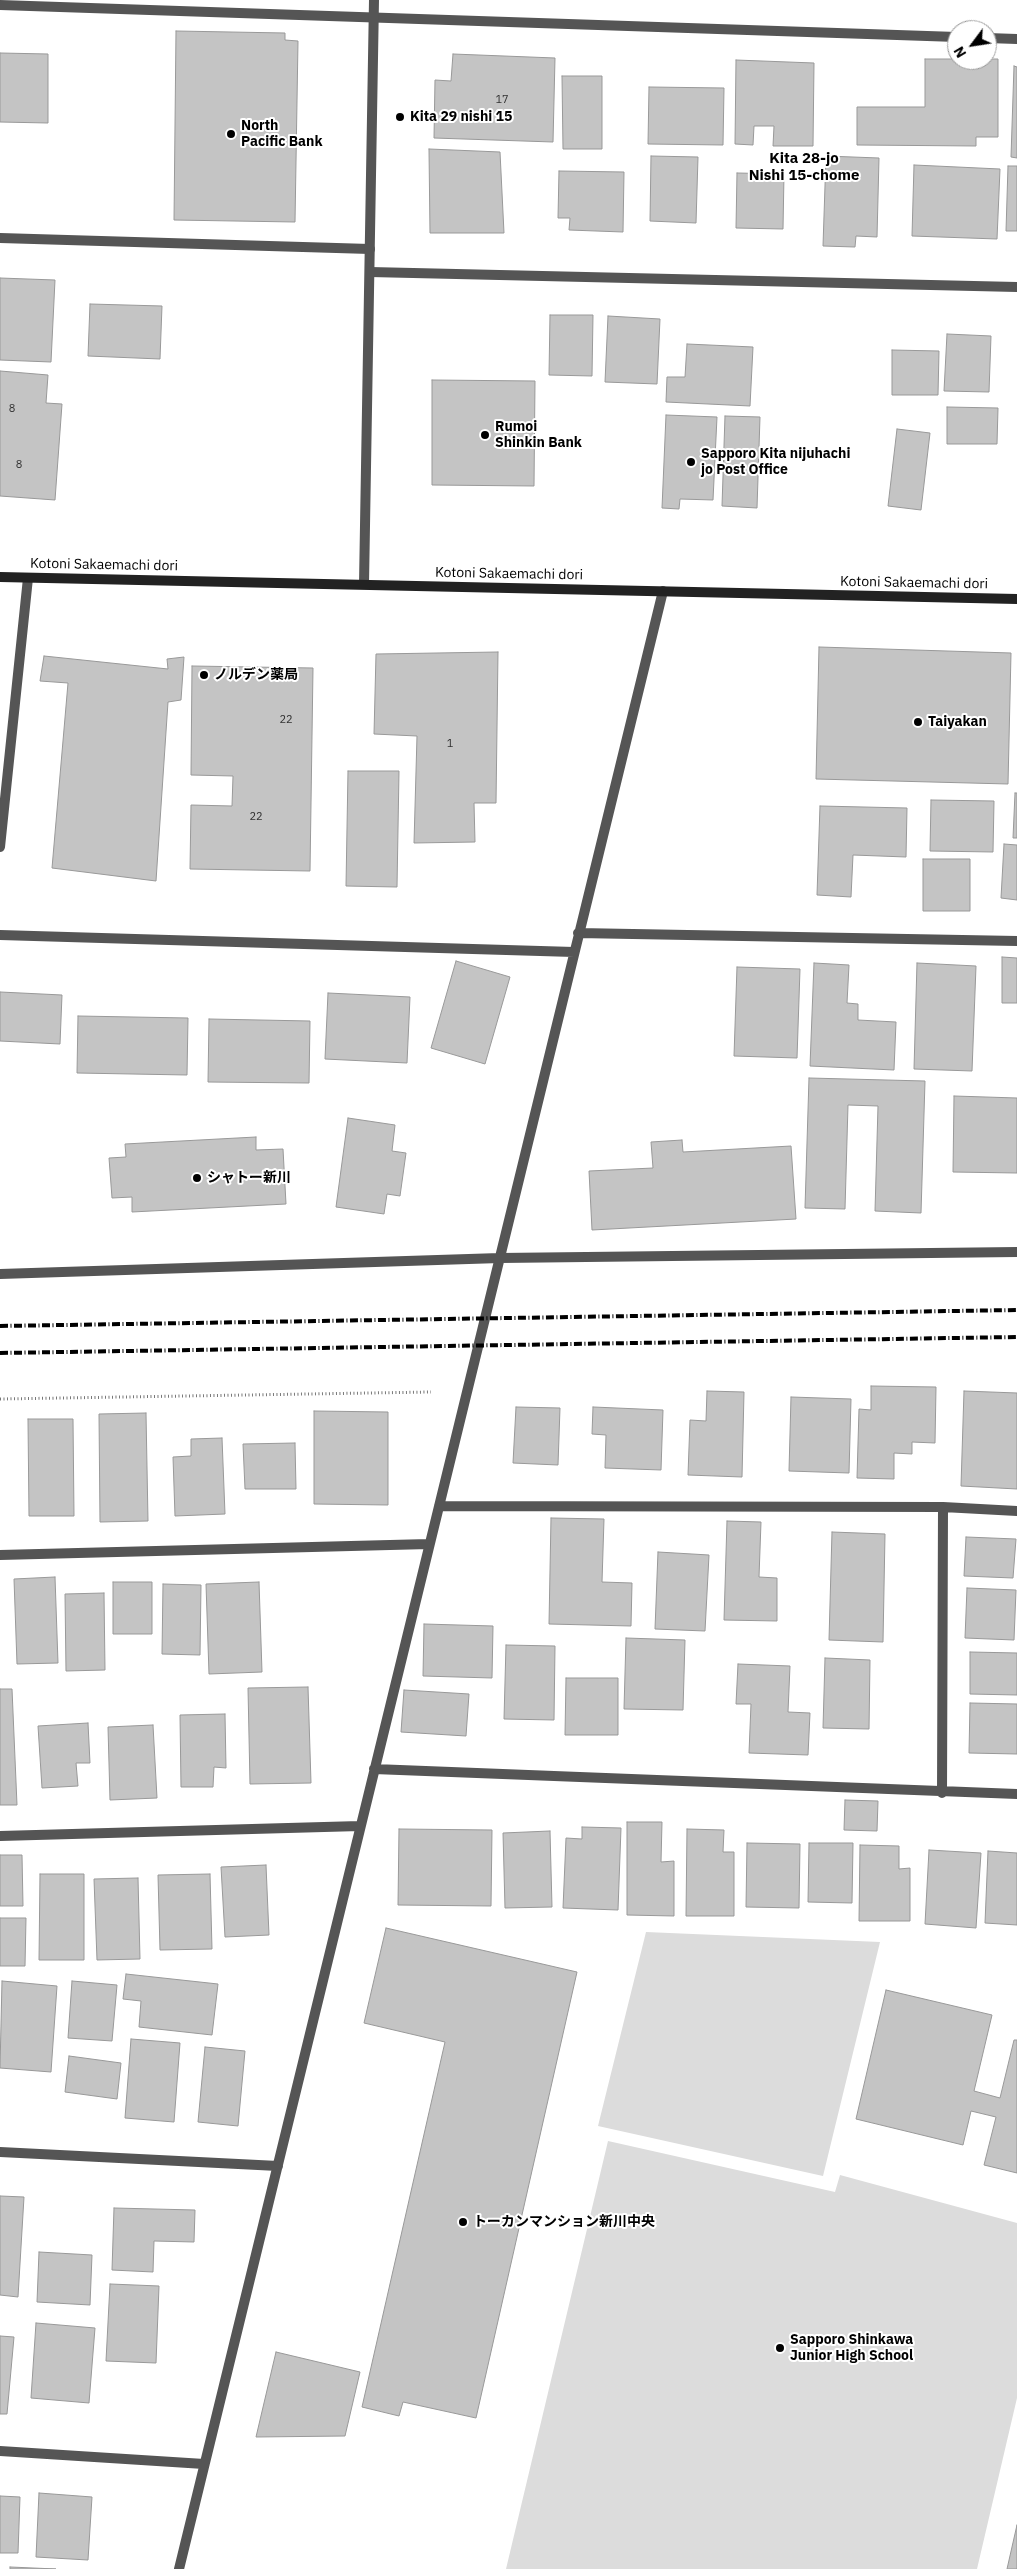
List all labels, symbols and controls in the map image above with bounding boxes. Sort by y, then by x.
north arrow [947,20,997,70]
text: N [950,43,970,61]
house number: 17 [495,93,509,107]
place label: Kita 29 nishi 15 [410,109,512,125]
marker: Kita 29 nishi 15 [394,111,406,123]
place label: North Pacific Bank [241,118,323,150]
marker: North Pacific Bank [225,128,237,140]
district label: Kita 28-jo Nishi 15-chome [749,150,859,185]
house number: 8 [9,402,15,416]
place label: Rumoi Shinkin Bank [495,419,582,452]
marker: Rumoi Shinkin Bank [479,429,491,441]
place label: Sapporo Kita nijuhachi jo Post Office [701,446,850,478]
marker: Sapporo Kita nijuhachi jo Post Office [685,456,697,468]
house number: 8 [16,458,22,472]
street label: Kotoni Sakaemachi dori [30,555,178,575]
street label: Kotoni Sakaemachi dori [435,564,583,584]
street label: Kotoni Sakaemachi dori [840,573,988,593]
place label: ノルデン薬局 [214,667,298,683]
marker: ノルデン薬局 [198,669,210,681]
house number: 22 [279,713,293,727]
place label: Taiyakan [928,714,987,730]
marker: Taiyakan [912,716,924,728]
house number: 1 [447,737,453,751]
house number: 22 [249,810,263,824]
place label: シャトー新川 [207,1170,291,1186]
marker: シャトー新川 [191,1172,203,1184]
place label: トーカンマンション新川中央 [473,2214,655,2230]
marker: トーカンマンション新川中央 [457,2216,469,2228]
place label: Sapporo Shinkawa Junior High School [790,2332,913,2364]
marker: Sapporo Shinkawa Junior High School [774,2342,786,2354]

